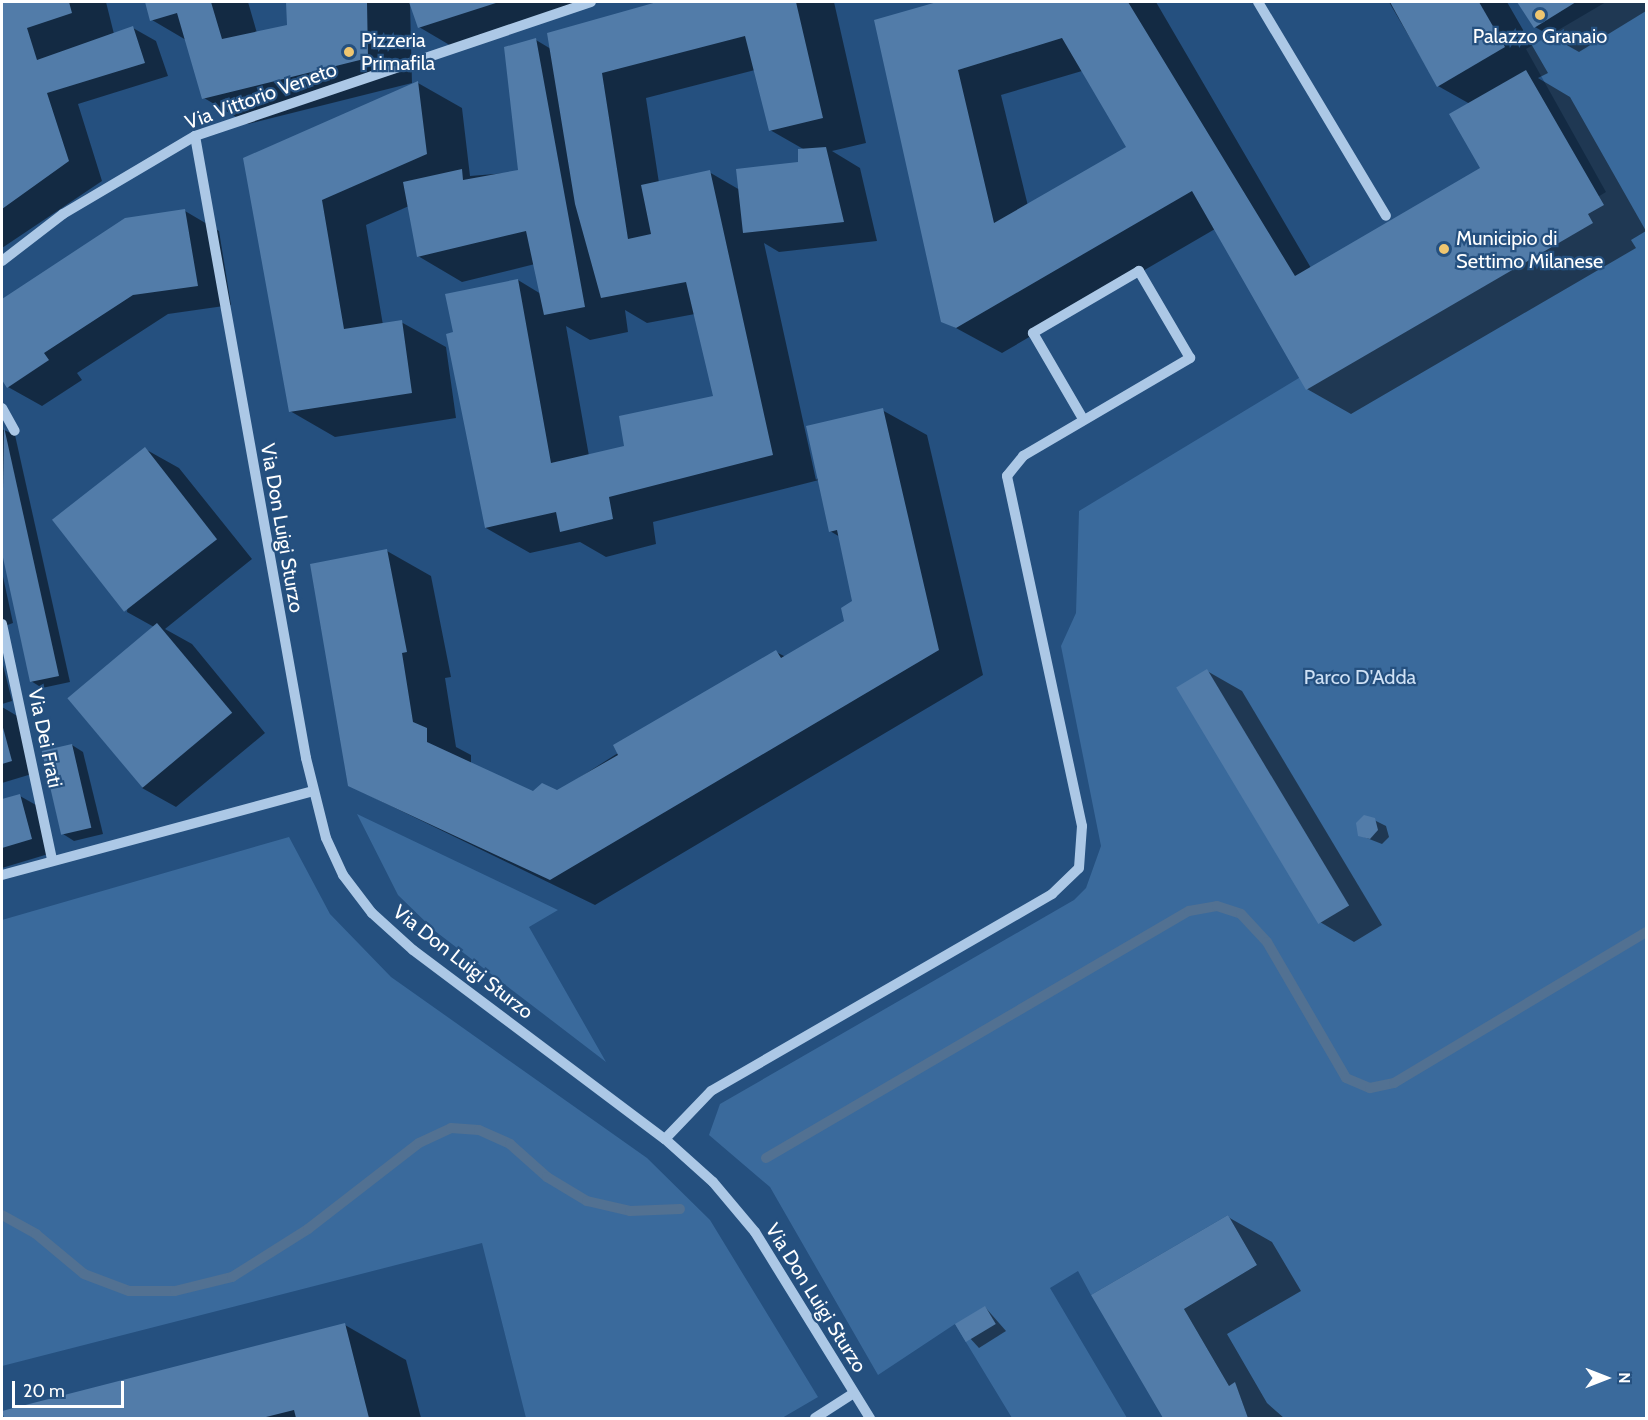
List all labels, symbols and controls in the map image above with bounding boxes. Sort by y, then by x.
marker: Palazzo Granaio [1533,8,1547,22]
place label: Palazzo Granaio [1473,24,1607,48]
place label: Pizzeria Primafila [361,28,435,75]
marker: Pizzeria Primafila [342,45,356,59]
street label: Via Vittorio Veneto [182,57,340,135]
place label: Municipio di Settimo Milanese [1456,226,1603,273]
marker: Municipio di Settimo Milanese [1437,242,1451,256]
street label: Via Don Luigi Sturzo [255,442,309,614]
park label: Parco D'Adda [1304,665,1416,689]
street label: Via Dei Frati [23,686,67,790]
street label: Via Don Luigi Sturzo [388,900,538,1024]
street label: Via Don Luigi Sturzo [760,1219,872,1377]
north arrow [1576,1348,1636,1408]
scale bar [15,1369,128,1407]
text: N [1615,1372,1634,1384]
text: 20 m [23,1380,65,1402]

